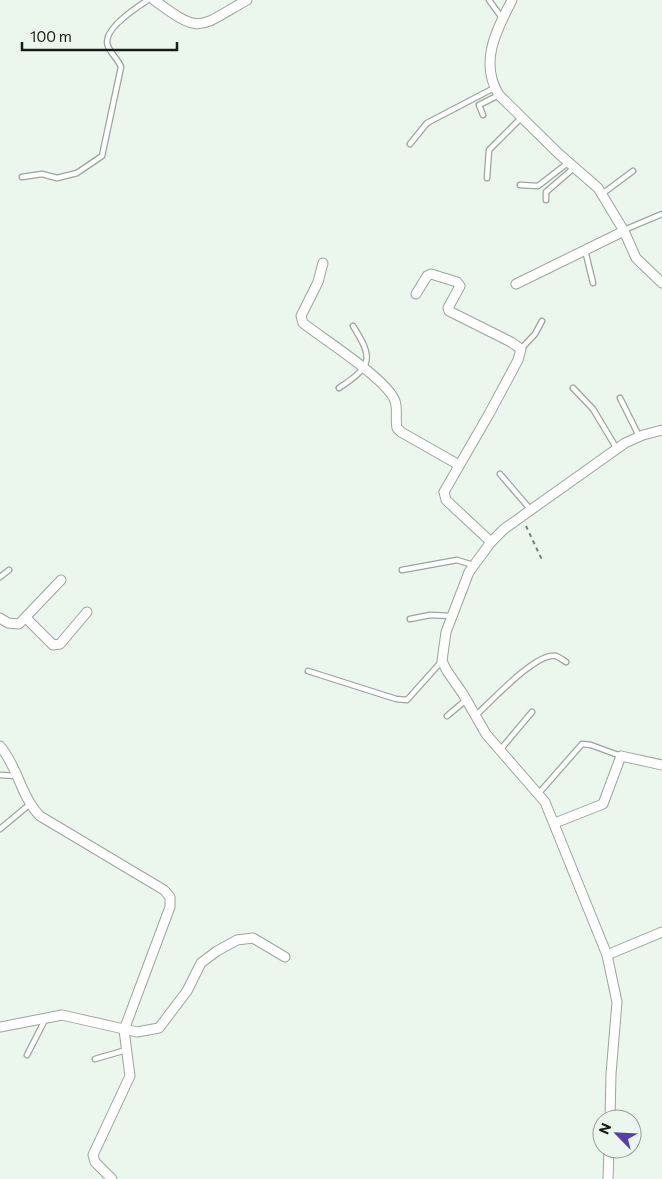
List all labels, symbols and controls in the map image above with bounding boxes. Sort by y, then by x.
scale bar [22,20,178,52]
text: 100 m [30,27,72,45]
north arrow [592,1109,642,1159]
text: N [595,1120,615,1137]

